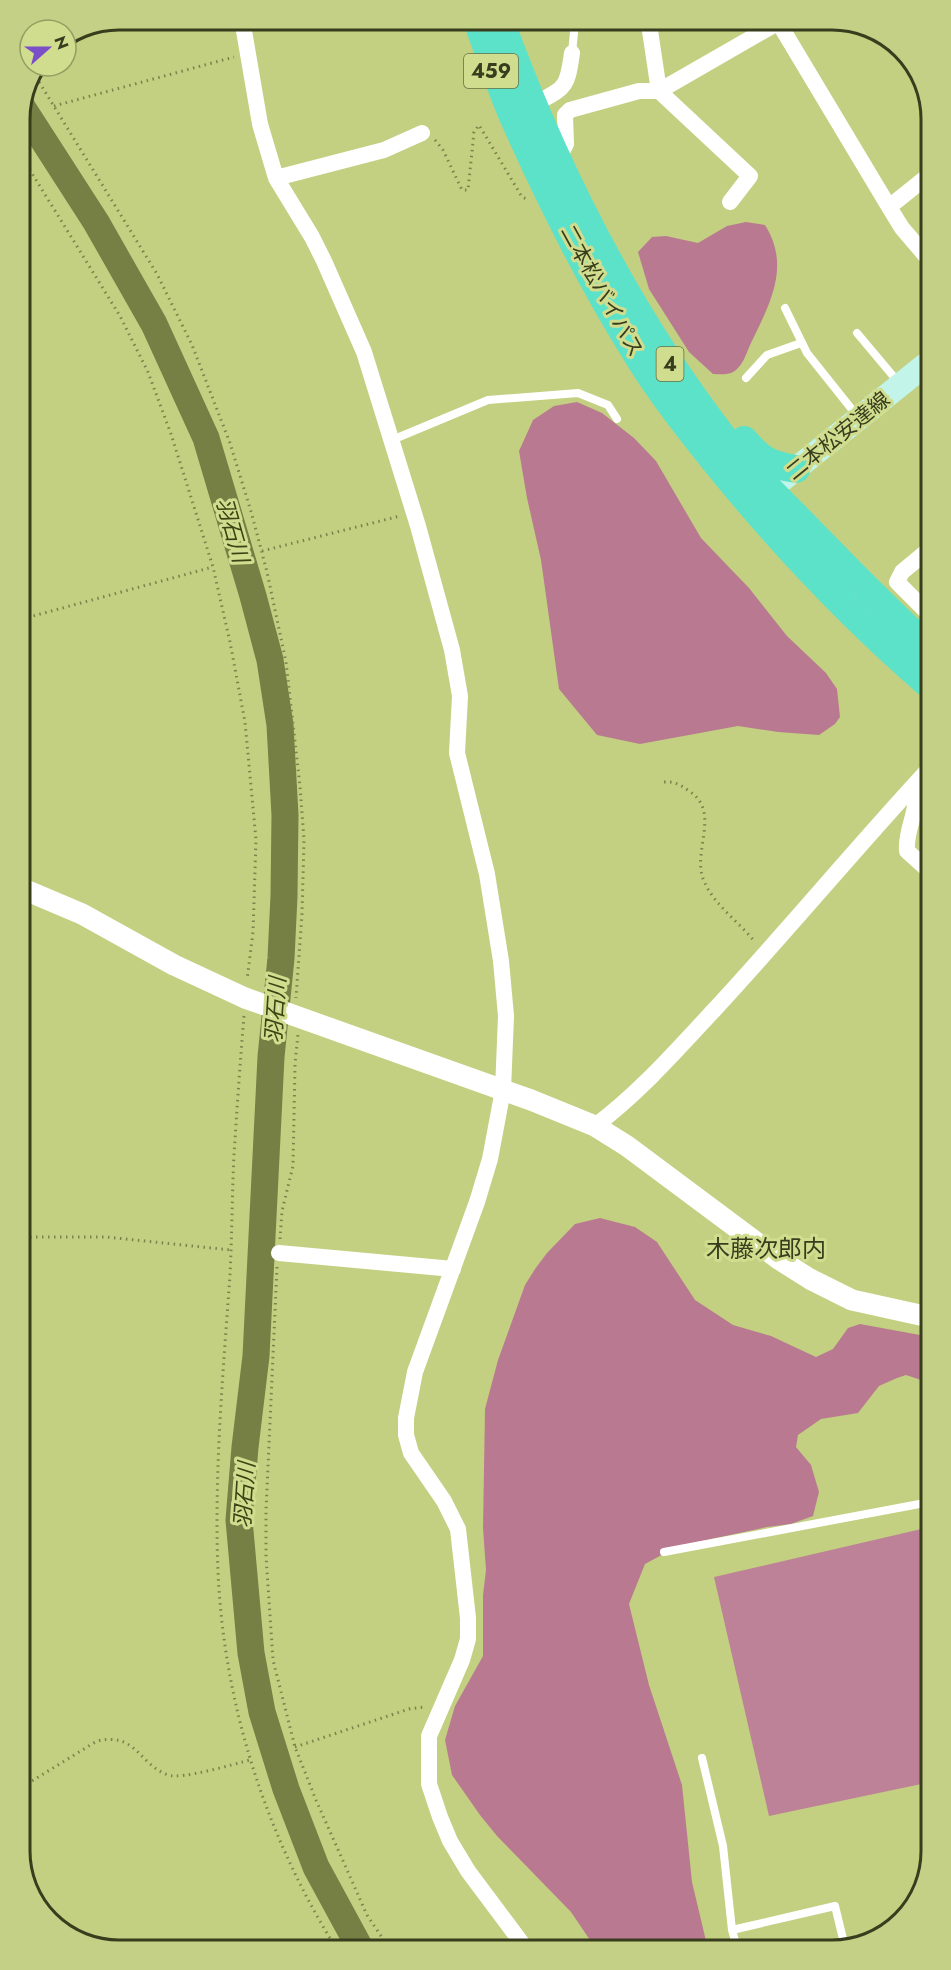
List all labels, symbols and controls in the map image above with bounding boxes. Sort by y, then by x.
north arrow [18,18,78,78]
text: N [49,33,75,53]
road number: 459 [464,54,518,88]
street label: 二本松バイパス [553,220,651,362]
road number: 4 [656,347,684,381]
street label: 二本松安達線 [780,385,896,487]
water label: 羽石川 [209,494,258,568]
water label: 羽石川 [257,974,293,1044]
district label: 木藤次郎内 [706,1231,826,1266]
water label: 羽石川 [226,1459,262,1529]

